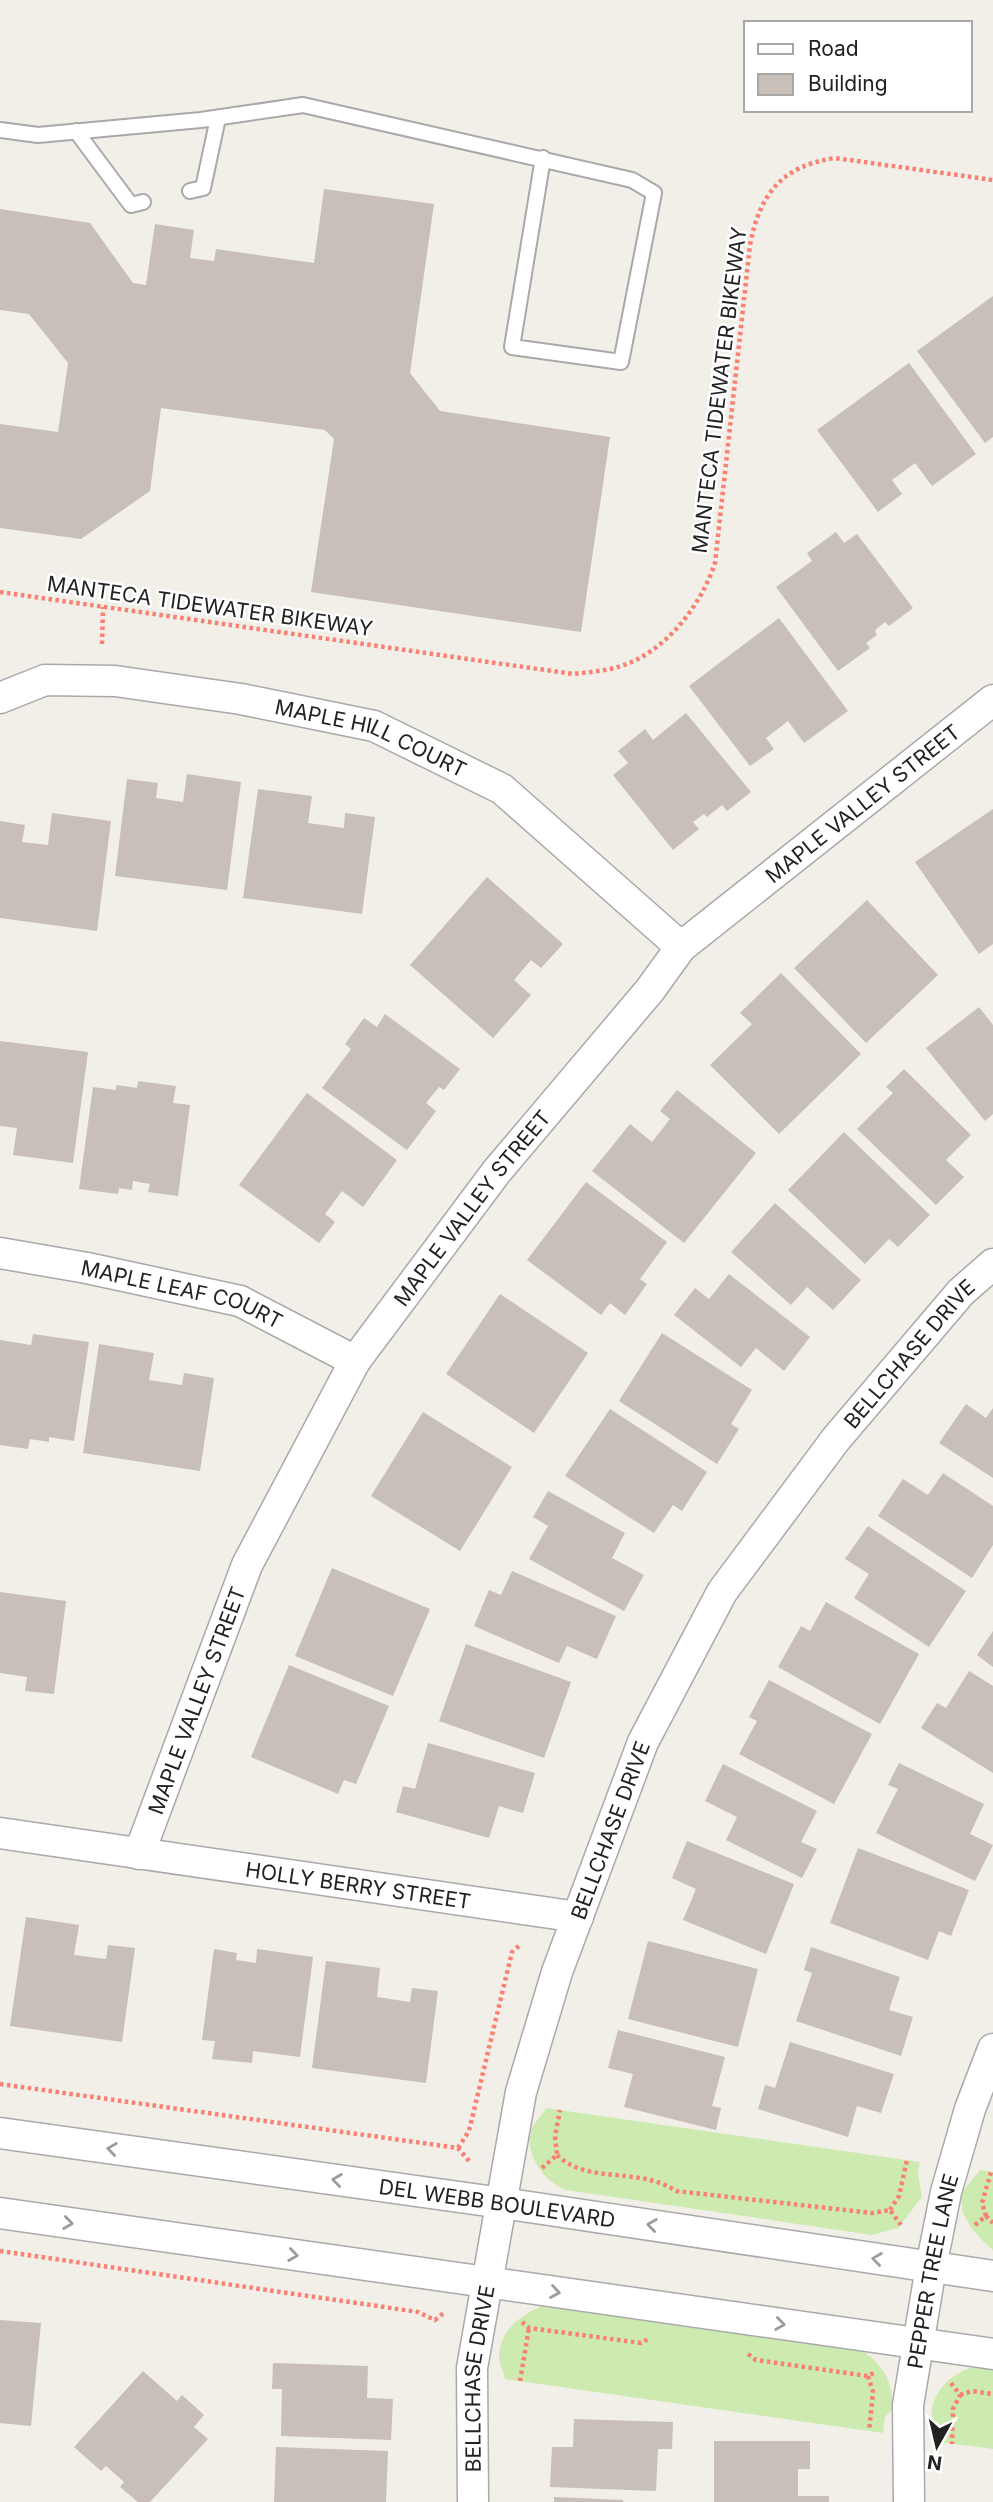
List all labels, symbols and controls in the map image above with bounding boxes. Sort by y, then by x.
legend [744,21,972,112]
text: Road [808,36,859,61]
text: Building [808,71,888,96]
street label: MANTECA TIDEWATER BIKEWAY [687,226,751,554]
street label: MANTECA TIDEWATER BIKEWAY [46,571,374,641]
street label: MAPLE HILL COURT [273,694,471,782]
street label: MAPLE VALLEY STREET [760,719,965,888]
street label: MAPLE VALLEY STREET [388,1105,556,1311]
street label: MAPLE LEAF COURT [79,1255,287,1334]
street label: BELLCHASE DRIVE [838,1274,980,1433]
street label: MAPLE VALLEY STREET [143,1583,250,1818]
street label: BELLCHASE DRIVE [565,1738,655,1923]
street label: HOLLY BERRY STREET [244,1856,473,1914]
one-way arrow [106,2142,118,2157]
street label: PEPPER TREE LANE [902,2171,963,2371]
one-way arrow [332,2173,343,2188]
street label: DEL WEBB BOULEVARD [377,2173,617,2232]
one-way arrow [62,2215,73,2230]
one-way arrow [646,2218,658,2233]
one-way arrow [287,2247,299,2262]
one-way arrow [871,2252,883,2267]
street label: BELLCHASE DRIVE [459,2283,499,2472]
one-way arrow [549,2284,561,2299]
one-way arrow [774,2316,786,2331]
north arrow [902,2411,972,2481]
text: N [926,2450,943,2475]

